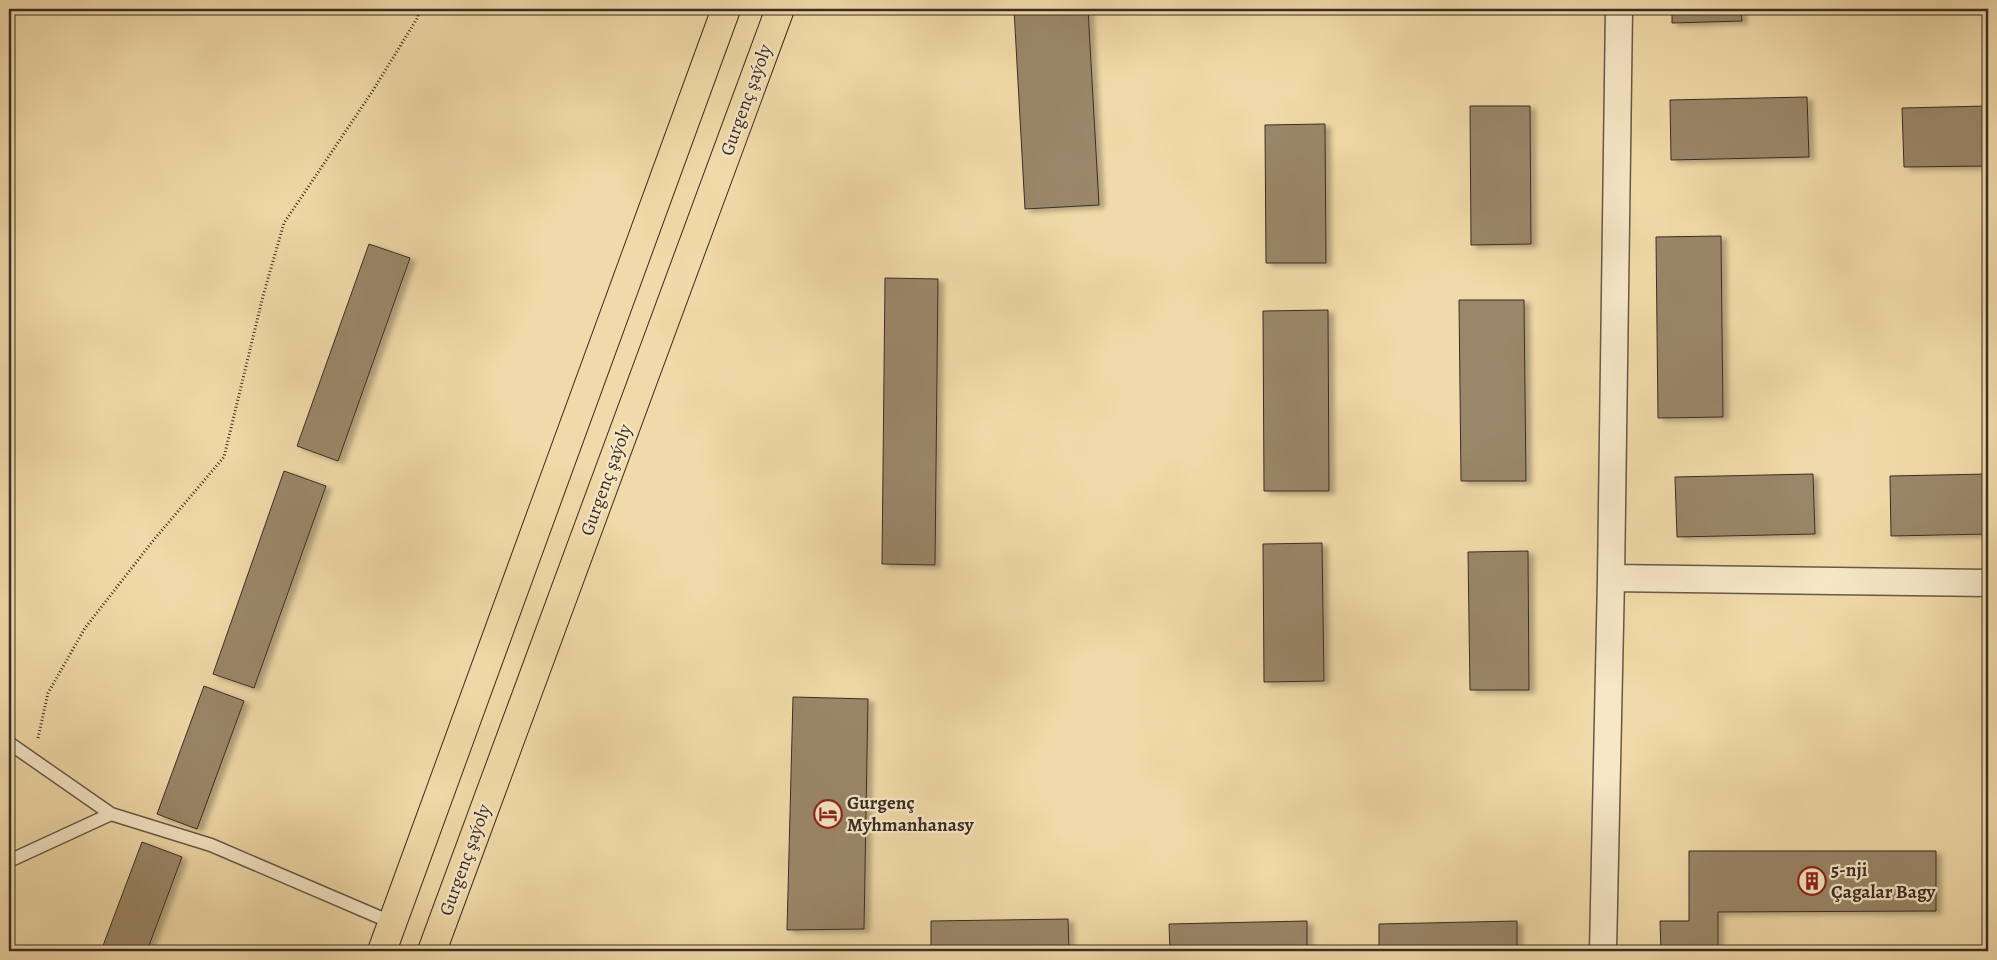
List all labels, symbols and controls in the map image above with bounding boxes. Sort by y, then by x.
street label: Gurgenç şaýoly [714,40,778,159]
street label: Gurgenç şaýoly [574,420,638,539]
place label: Gurgenç Myhmanhanasy [847,790,975,838]
hotel icon: Gurgenç Myhmanhanasy [813,799,843,829]
street label: Gurgenç şaýoly [433,800,497,919]
place label: 5-nji Çagalar Bagy [1831,857,1937,905]
building icon: 5-nji Çagalar Bagy [1797,866,1827,896]

